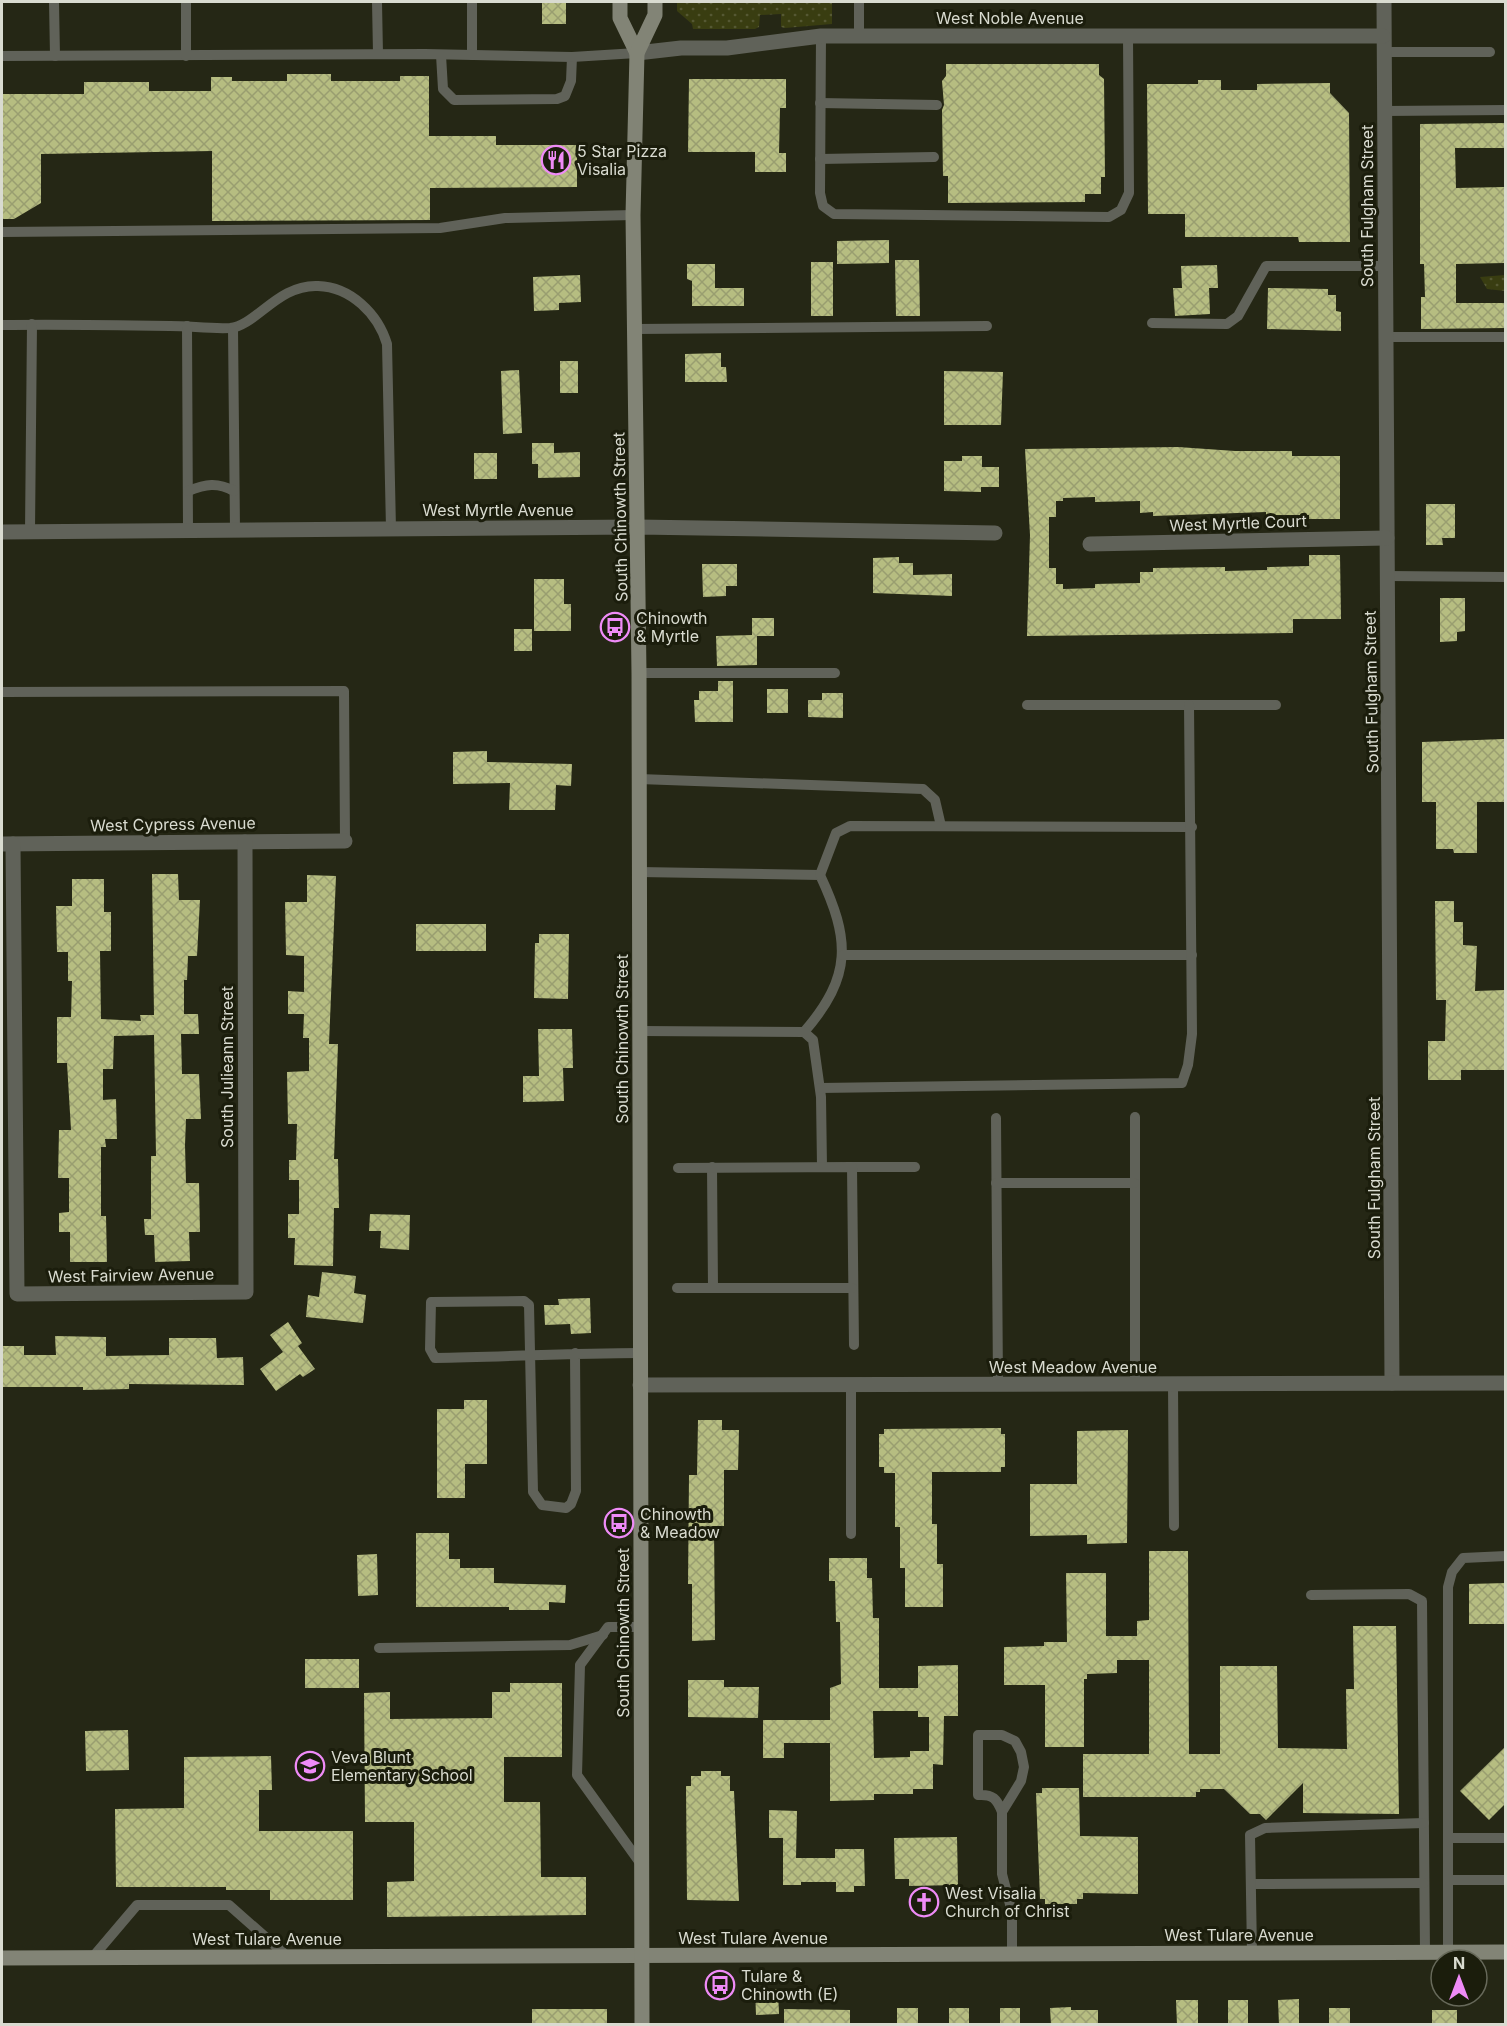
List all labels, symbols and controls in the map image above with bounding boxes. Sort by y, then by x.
street label: West Noble Avenue [936,8,1084,28]
street label: South Fulgham Street [1357,125,1377,287]
place label: 5 Star Pizza Visalia [577,141,667,179]
restaurant icon: 5 Star Pizza Visalia [540,144,572,176]
street label: South Chinowth Street [609,432,631,602]
street label: West Myrtle Avenue [422,500,574,520]
street label: West Myrtle Court [1169,511,1307,535]
place label: Chinowth & Myrtle [636,608,708,646]
street label: South Fulgham Street [1360,610,1382,774]
bus stop icon: Chinowth & Myrtle [599,611,631,643]
street label: West Cypress Avenue [90,813,256,835]
street label: South Chinowth Street [612,954,632,1124]
street label: South Julieann Street [217,986,237,1148]
street label: South Fulgham Street [1364,1097,1384,1259]
street label: West Fairview Avenue [48,1264,214,1286]
street label: West Meadow Avenue [989,1357,1157,1377]
place label: Chinowth & Meadow [640,1504,720,1542]
bus stop icon: Chinowth & Meadow [603,1507,635,1539]
street label: South Chinowth Street [613,1548,633,1718]
place label: Veva Blunt Elementary School [331,1747,473,1785]
school or university icon: Veva Blunt Elementary School [294,1750,326,1782]
place label: West Visalia Church of Christ [945,1883,1069,1921]
church icon: West Visalia Church of Christ [908,1886,940,1918]
street label: West Tulare Avenue [1164,1925,1314,1945]
street label: West Tulare Avenue [678,1928,828,1948]
street label: West Tulare Avenue [192,1929,342,1949]
north arrow [1429,1948,1489,2008]
text: N [1453,1953,1465,1973]
place label: Tulare & Chinowth (E) [741,1966,838,2004]
bus stop icon: Tulare & Chinowth (E) [704,1969,736,2001]

